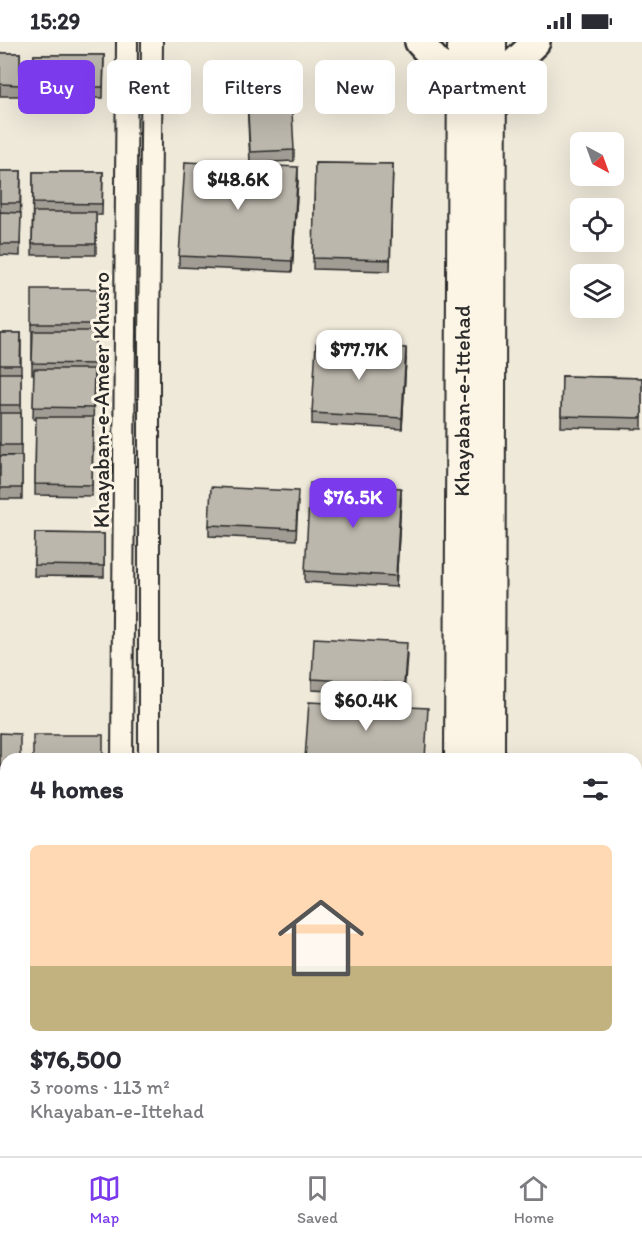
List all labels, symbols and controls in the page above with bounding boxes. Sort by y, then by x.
text: 15:29 [30,8,80,35]
chip: Buy [18,60,95,114]
chip: Rent [107,60,191,114]
chip: Filters [203,60,303,114]
chip: New [315,60,395,114]
chip: Apartment [407,60,547,114]
north arrow [570,132,624,186]
map controls [570,132,624,318]
pin: $48.6K [189,160,287,211]
text: $48.6K [207,167,269,191]
button: locate [570,198,624,252]
button: layers [570,264,624,318]
street label: Khayaban-e-Ameer Khusro [88,272,115,528]
street label: Khayaban-e-Ittehad [448,305,475,497]
pin: $77.7K [310,330,408,381]
text: $77.7K [330,337,388,361]
pin: $76.5K [304,478,402,529]
text: $76.5K [324,485,382,509]
pin: $60.4K [317,681,415,732]
text: $60.4K [335,688,397,712]
text: 4 homes [30,773,124,805]
icon: filters [579,773,612,806]
icon: home [267,884,375,992]
text: $76,500 [30,1043,122,1075]
text: 3 rooms · 113 m² [30,1075,170,1099]
text: Khayaban-e-Ittehad [30,1099,204,1123]
tab: Map [88,1172,121,1227]
tab: Saved [297,1172,338,1227]
tab: Home [514,1172,554,1227]

